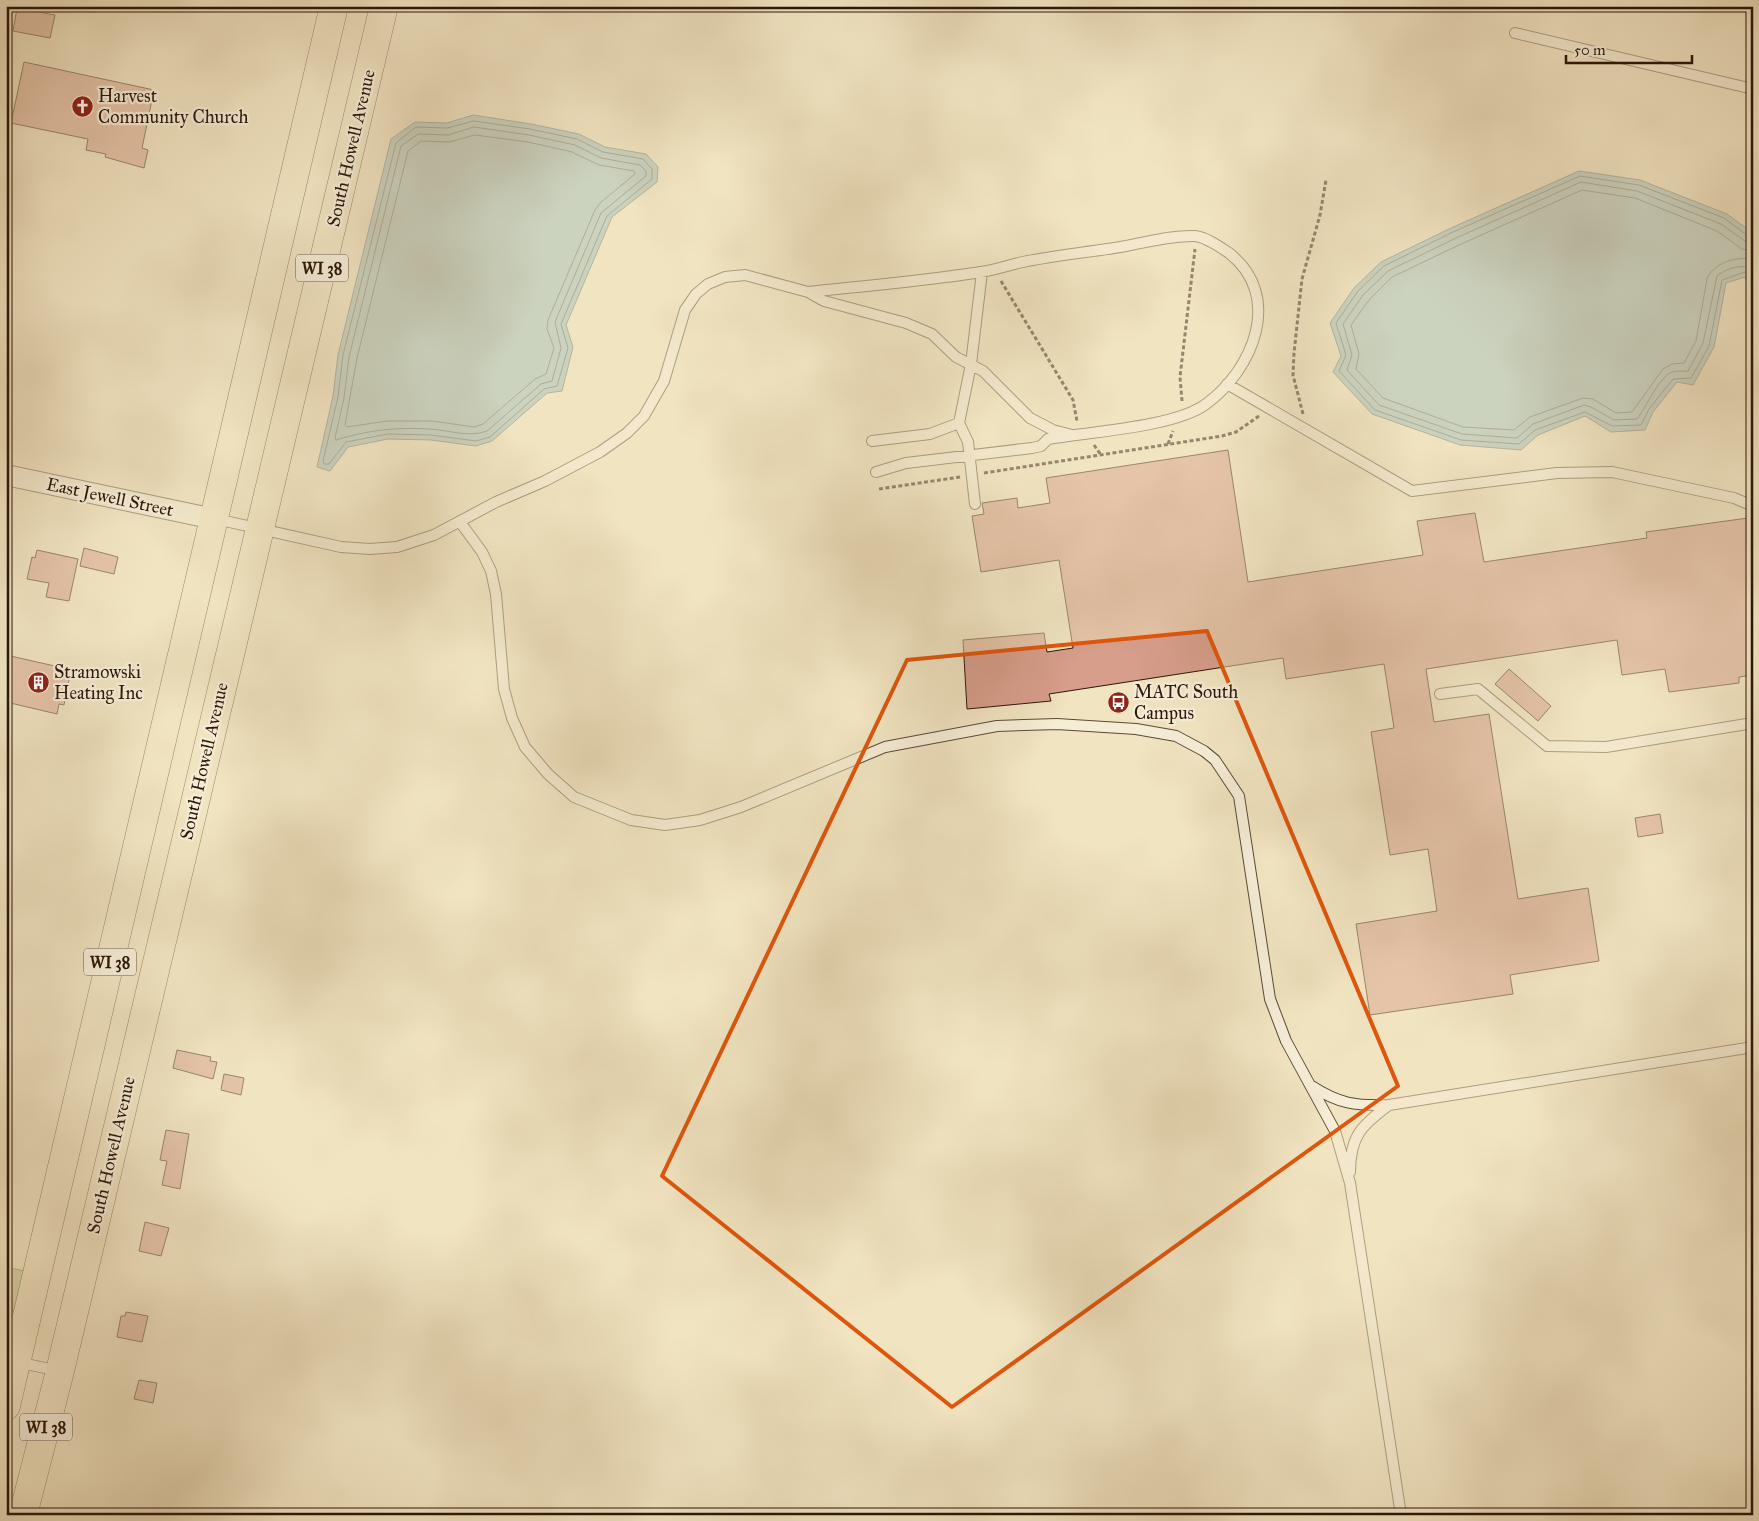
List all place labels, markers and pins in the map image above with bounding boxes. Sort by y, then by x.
place label: Harvest Community Church [98,85,248,128]
church icon: Harvest Community Church [70,94,94,118]
place label: Stramowski Heating Inc [54,661,143,705]
building icon: Stramowski Heating Inc [26,670,50,694]
place label: MATC South Campus [1134,681,1238,724]
bus stop icon: MATC South Campus [1106,690,1130,714]

